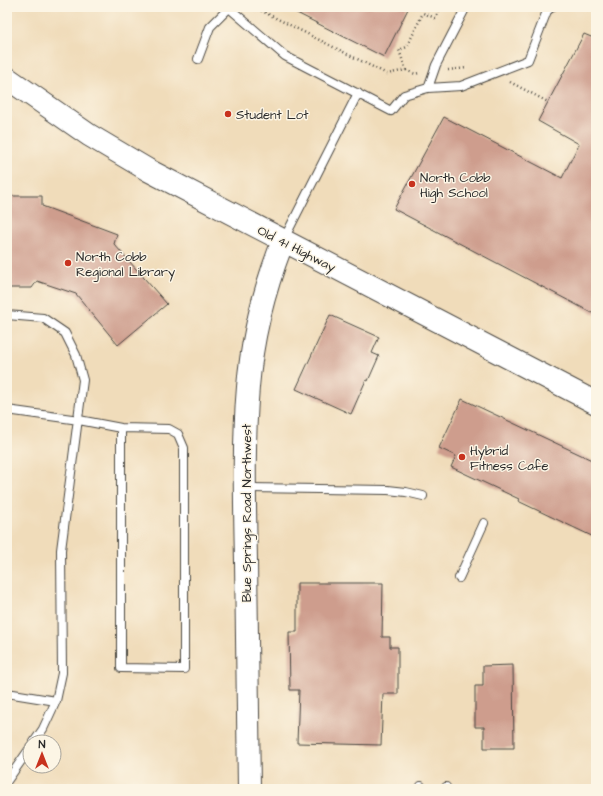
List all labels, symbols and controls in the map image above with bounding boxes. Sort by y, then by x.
place label: Student Lot [236,106,309,124]
marker: Student Lot [223,109,233,119]
place label: North Cobb High School [420,169,491,203]
marker: North Cobb High School [407,179,417,189]
street label: Old 41 Highway [254,221,339,277]
place label: North Cobb Regional Library [76,248,175,282]
marker: North Cobb Regional Library [63,258,73,268]
street label: Blue Springs Road Northwest [238,423,257,602]
place label: Hybrid Fitness Cafe [470,442,549,475]
marker: Hybrid Fitness Cafe [457,452,467,462]
north arrow [22,734,62,774]
text: N [39,737,46,752]

